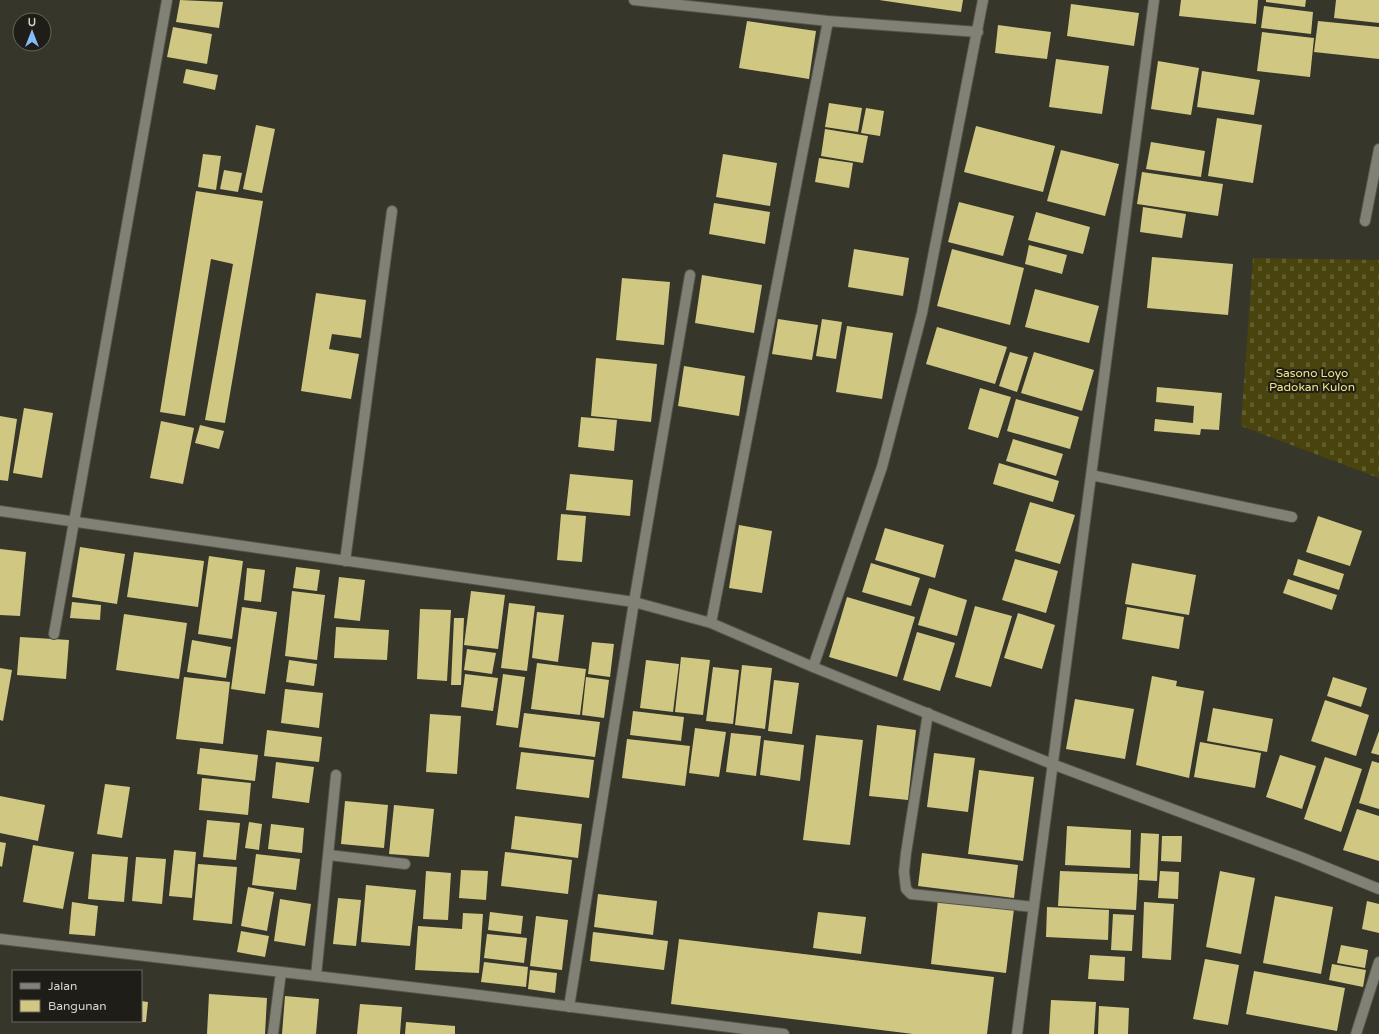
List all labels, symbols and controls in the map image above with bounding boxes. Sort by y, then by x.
north arrow [12,12,52,52]
text: U [28,16,36,29]
park label: Sasono Loyo Padokan Kulon [1269,366,1355,394]
legend [12,970,142,1022]
text: Jalan [48,979,77,993]
text: Bangunan [48,999,107,1013]

